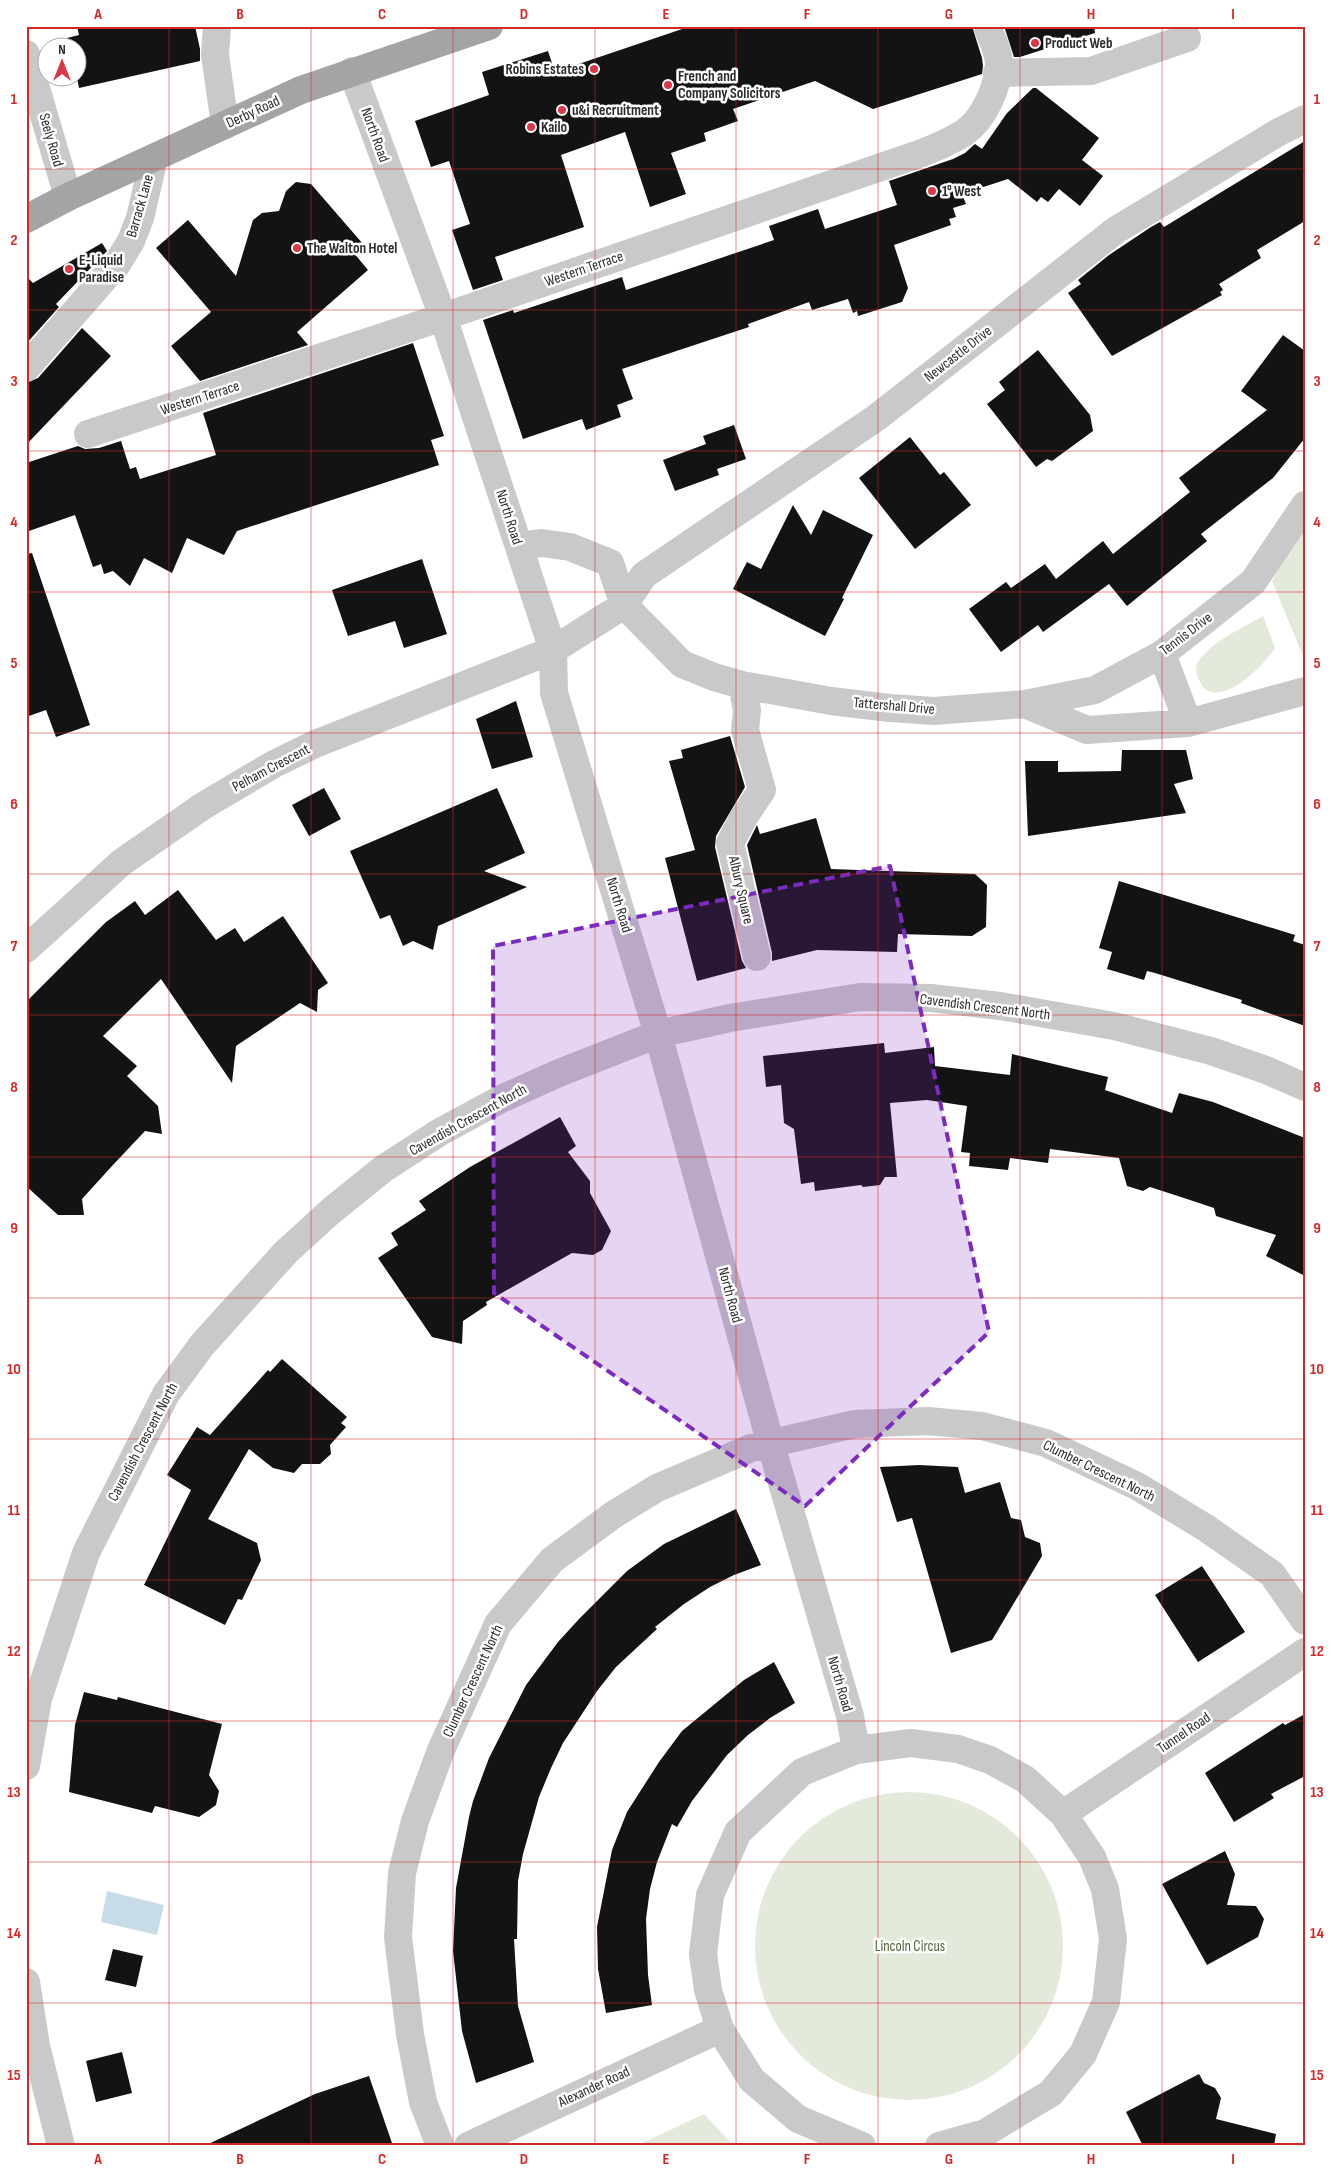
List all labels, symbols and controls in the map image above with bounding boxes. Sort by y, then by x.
text: A [93,5,102,24]
text: B [236,5,244,24]
text: C [378,5,386,24]
text: D [520,5,528,24]
text: E [663,5,670,24]
text: F [804,5,811,24]
text: G [945,5,953,24]
text: H [1087,5,1095,24]
text: I [1231,5,1235,24]
place label: Product Web [1045,34,1112,53]
marker: Product Web [1029,37,1041,49]
north arrow [38,38,88,88]
text: N [58,41,66,58]
place label: Robins Estates [506,60,584,79]
marker: Robins Estates [588,63,600,75]
place label: French and Company Solicitors [678,67,781,103]
marker: French and Company Solicitors [662,79,674,91]
text: 1 [11,90,18,109]
text: 1 [1314,90,1321,109]
street label: Derby Road [223,91,283,133]
place label: u&i Recruitment [572,101,659,120]
marker: u&i Recruitment [556,104,568,116]
street label: North Road [356,105,394,165]
street label: Seely Road [34,111,68,169]
place label: Kailo [541,118,567,137]
marker: Kailo [525,121,537,133]
street label: Barrack Lane [122,172,158,240]
place label: 1° West [942,182,981,201]
marker: 1° West [926,185,938,197]
text: 2 [10,231,18,250]
text: 2 [1313,231,1321,250]
place label: The Walton Hotel [307,239,397,258]
marker: The Walton Hotel [291,242,303,254]
street label: Western Terrace [542,247,626,291]
place label: E-Liquid Paradise [79,251,124,287]
marker: E-Liquid Paradise [63,263,75,275]
street label: Newcastle Drive [920,322,996,386]
text: 3 [10,372,18,391]
text: 3 [1313,372,1321,391]
street label: Western Terrace [158,376,242,420]
street label: North Road [491,487,527,547]
text: 4 [10,513,18,532]
text: 4 [1313,513,1321,532]
street label: Tennis Drive [1156,608,1216,660]
text: 5 [10,654,18,673]
text: 5 [1313,654,1321,673]
street label: Tattershall Drive [852,693,936,719]
street label: Pelham Crescent [229,739,313,796]
text: 6 [10,795,18,814]
text: 6 [1313,795,1321,814]
street label: Albury Square [724,853,758,926]
street label: North Road [602,875,636,935]
text: 7 [11,937,18,956]
text: 7 [1314,937,1321,956]
street label: Cavendish Crescent North [919,990,1051,1024]
text: 8 [10,1078,18,1097]
text: 8 [1313,1078,1321,1097]
street label: Cavendish Crescent North [406,1080,530,1160]
text: 9 [10,1219,18,1238]
text: 9 [1313,1219,1321,1238]
street label: North Road [713,1265,747,1325]
text: 10 [7,1360,21,1379]
text: 10 [1310,1360,1324,1379]
street label: Cavendish Crescent North [104,1379,182,1505]
street label: Clumber Crescent North [1040,1436,1158,1506]
text: 11 [8,1501,21,1520]
text: 11 [1311,1501,1324,1520]
street label: Clumber Crescent North [439,1622,507,1740]
text: 12 [7,1642,21,1661]
text: 12 [1310,1642,1324,1661]
street label: North Road [823,1654,857,1714]
street label: Tunnel Road [1154,1708,1214,1758]
text: 13 [7,1783,21,1802]
text: 13 [1310,1783,1324,1802]
text: 14 [7,1924,21,1943]
text: 14 [1310,1924,1324,1943]
park label: Lincoln Circus [875,1937,945,1956]
street label: Alexander Road [554,2062,633,2112]
text: 15 [7,2066,21,2085]
text: 15 [1310,2066,1324,2085]
text: A [93,2150,102,2169]
text: B [236,2150,244,2169]
text: C [378,2150,386,2169]
text: D [520,2150,528,2169]
text: E [663,2150,670,2169]
text: F [804,2150,811,2169]
text: G [945,2150,953,2169]
text: H [1087,2150,1095,2169]
text: I [1231,2150,1235,2169]

